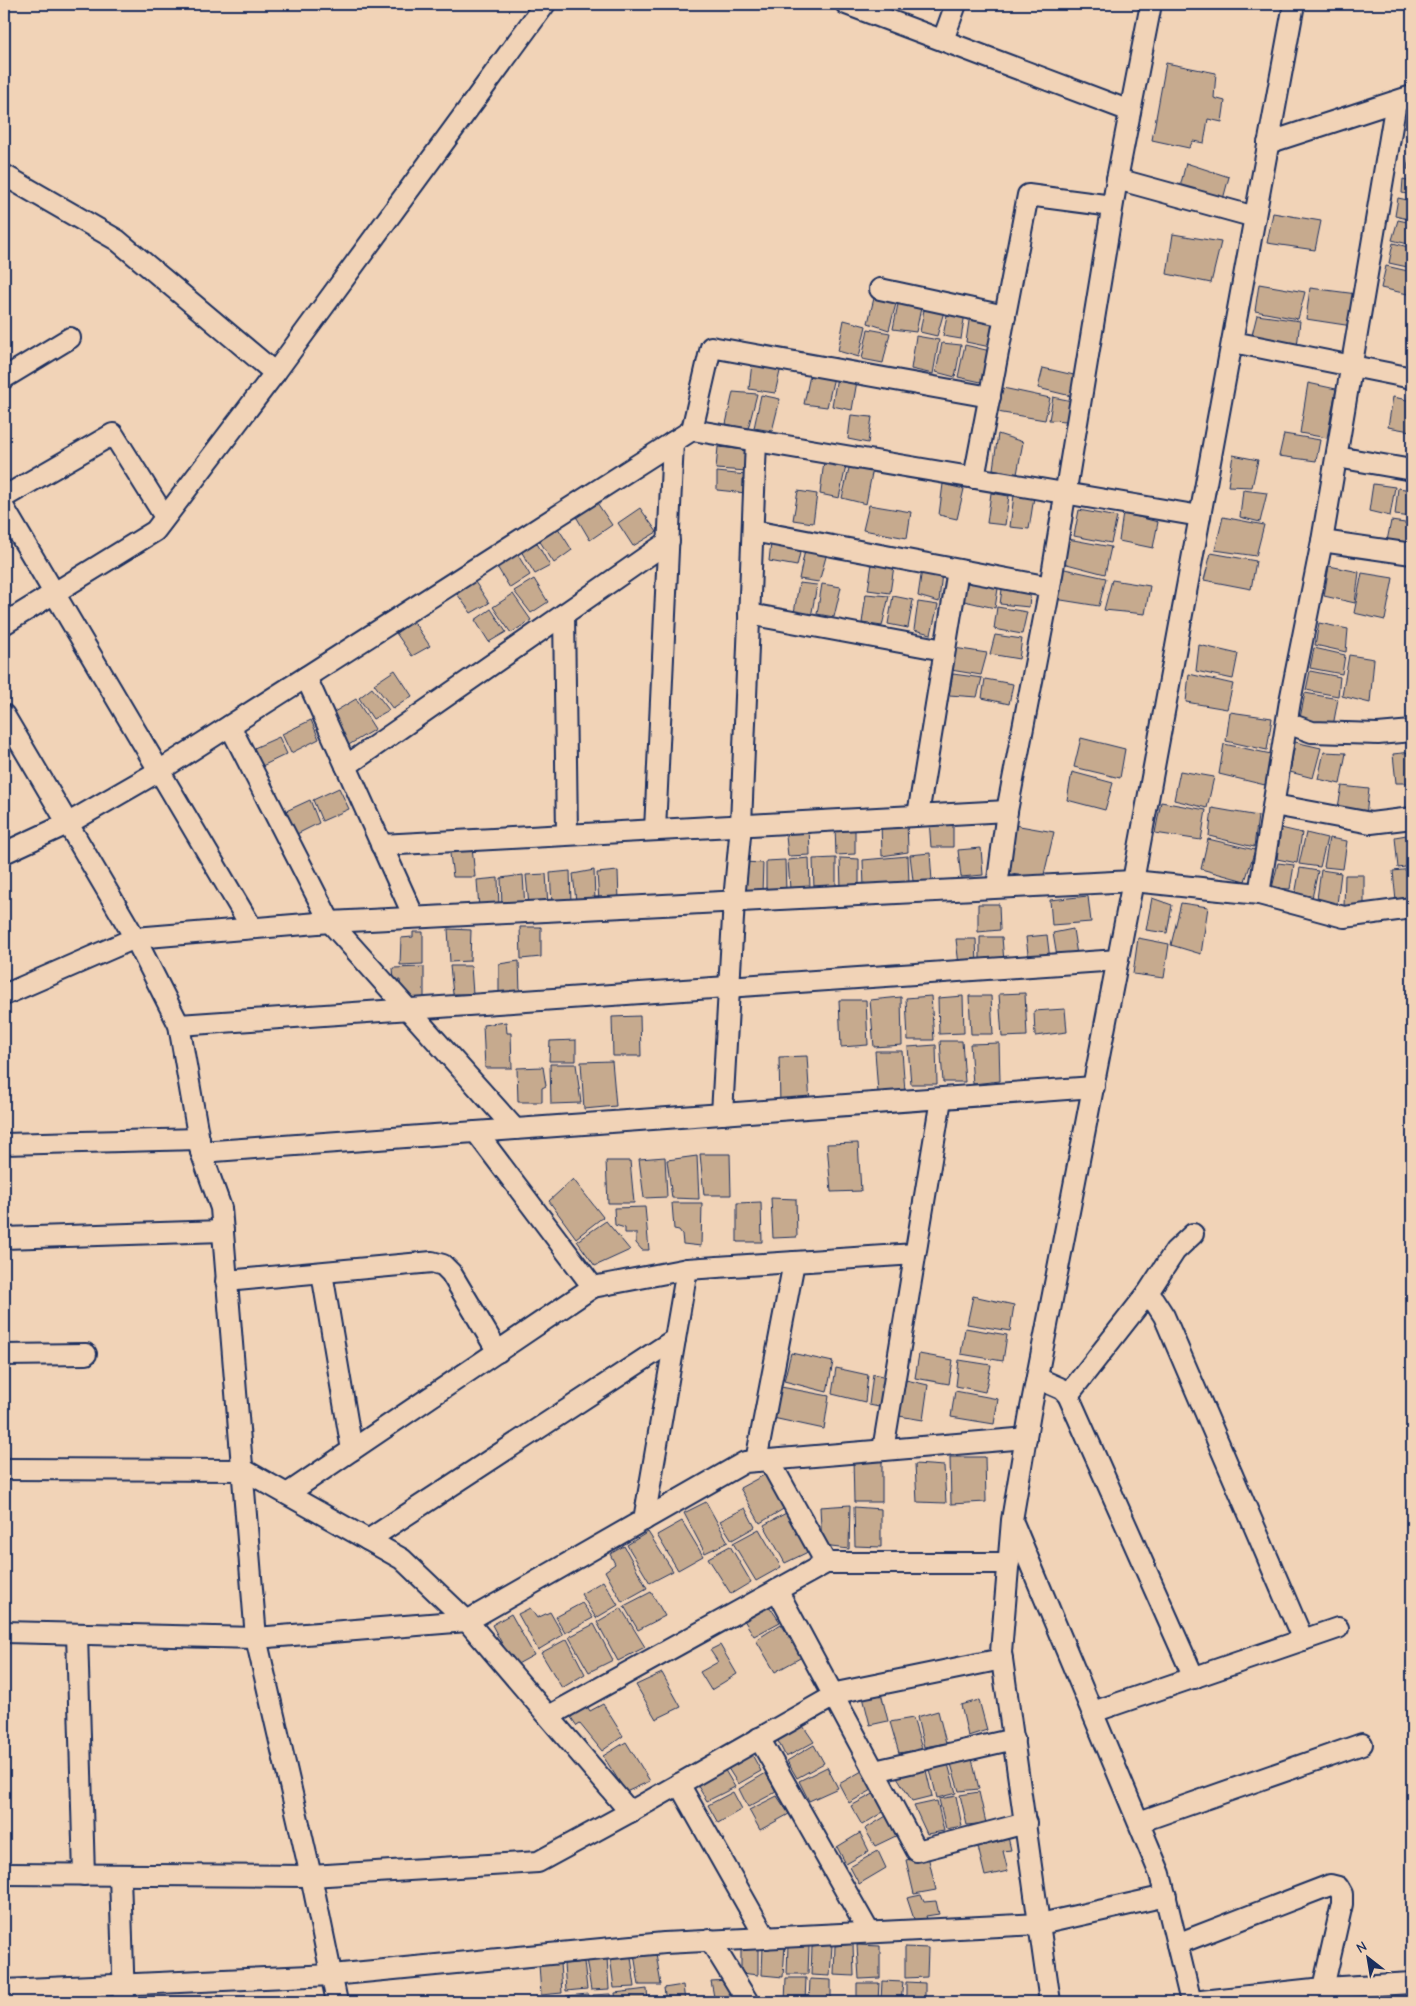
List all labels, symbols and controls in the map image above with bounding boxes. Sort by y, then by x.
north arrow [1344,1934,1394,1984]
text: N [1353,1938,1370,1957]

